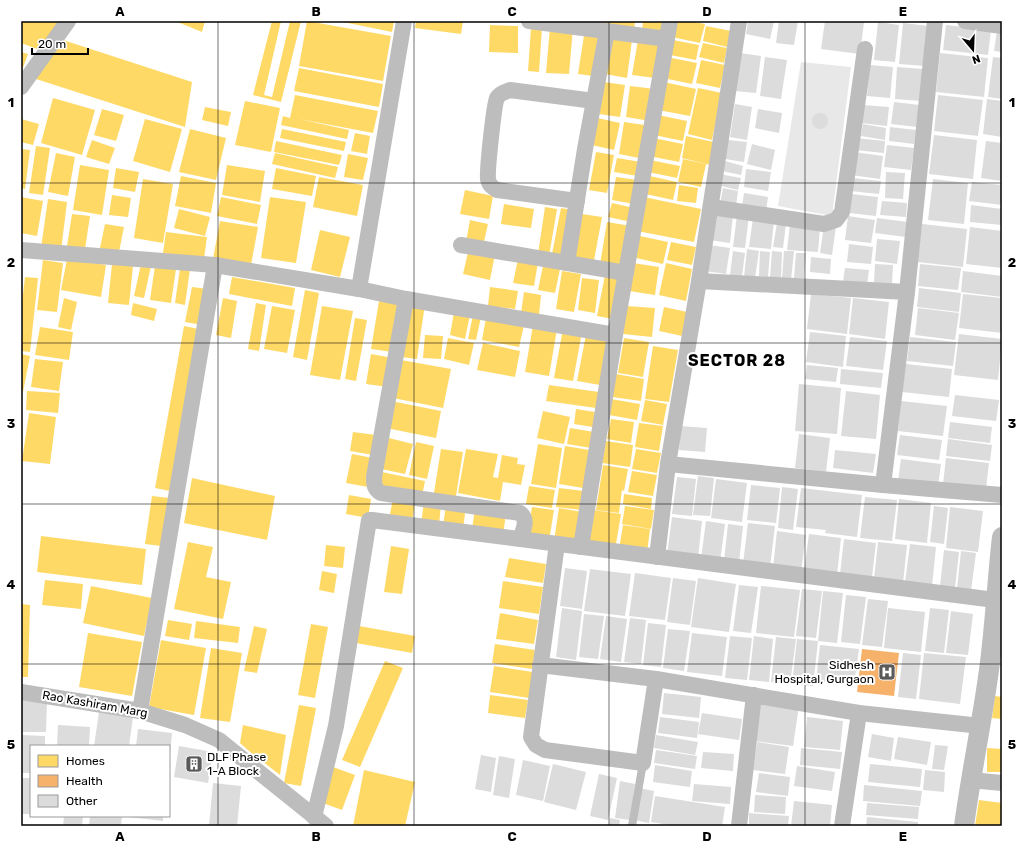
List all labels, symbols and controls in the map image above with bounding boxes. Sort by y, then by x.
text: A [115,4,125,19]
text: B [311,4,321,19]
text: C [507,4,517,19]
text: D [702,4,712,19]
text: E [899,4,907,19]
scale bar [32,30,88,56]
north arrow [953,30,993,70]
text: 20 m [38,37,66,51]
text: N [970,52,982,66]
text: 1 [8,95,14,110]
text: 1 [1009,95,1015,110]
text: 2 [7,255,15,270]
text: 2 [1008,255,1016,270]
district label: SECTOR 28 [688,351,786,370]
text: 3 [7,416,16,431]
text: 3 [1008,416,1017,431]
text: 4 [7,577,16,592]
text: 4 [1008,577,1017,592]
place label: Sidhesh Hospital, Gurgaon [774,658,874,686]
hospital icon: Sidhesh Hospital, Gurgaon [877,662,897,682]
street label: Rao Kashiram Marg [41,688,149,720]
text: 5 [7,737,15,752]
text: 5 [1008,737,1016,752]
legend [30,745,170,817]
place label: DLF Phase 1-A Block [207,750,267,778]
text: Homes [66,754,105,768]
building icon: DLF Phase 1-A Block [184,754,204,774]
text: Health [66,774,103,788]
text: Other [66,794,98,808]
text: A [115,829,125,844]
text: B [311,829,321,844]
text: C [507,829,517,844]
text: D [702,829,712,844]
text: E [899,829,907,844]

